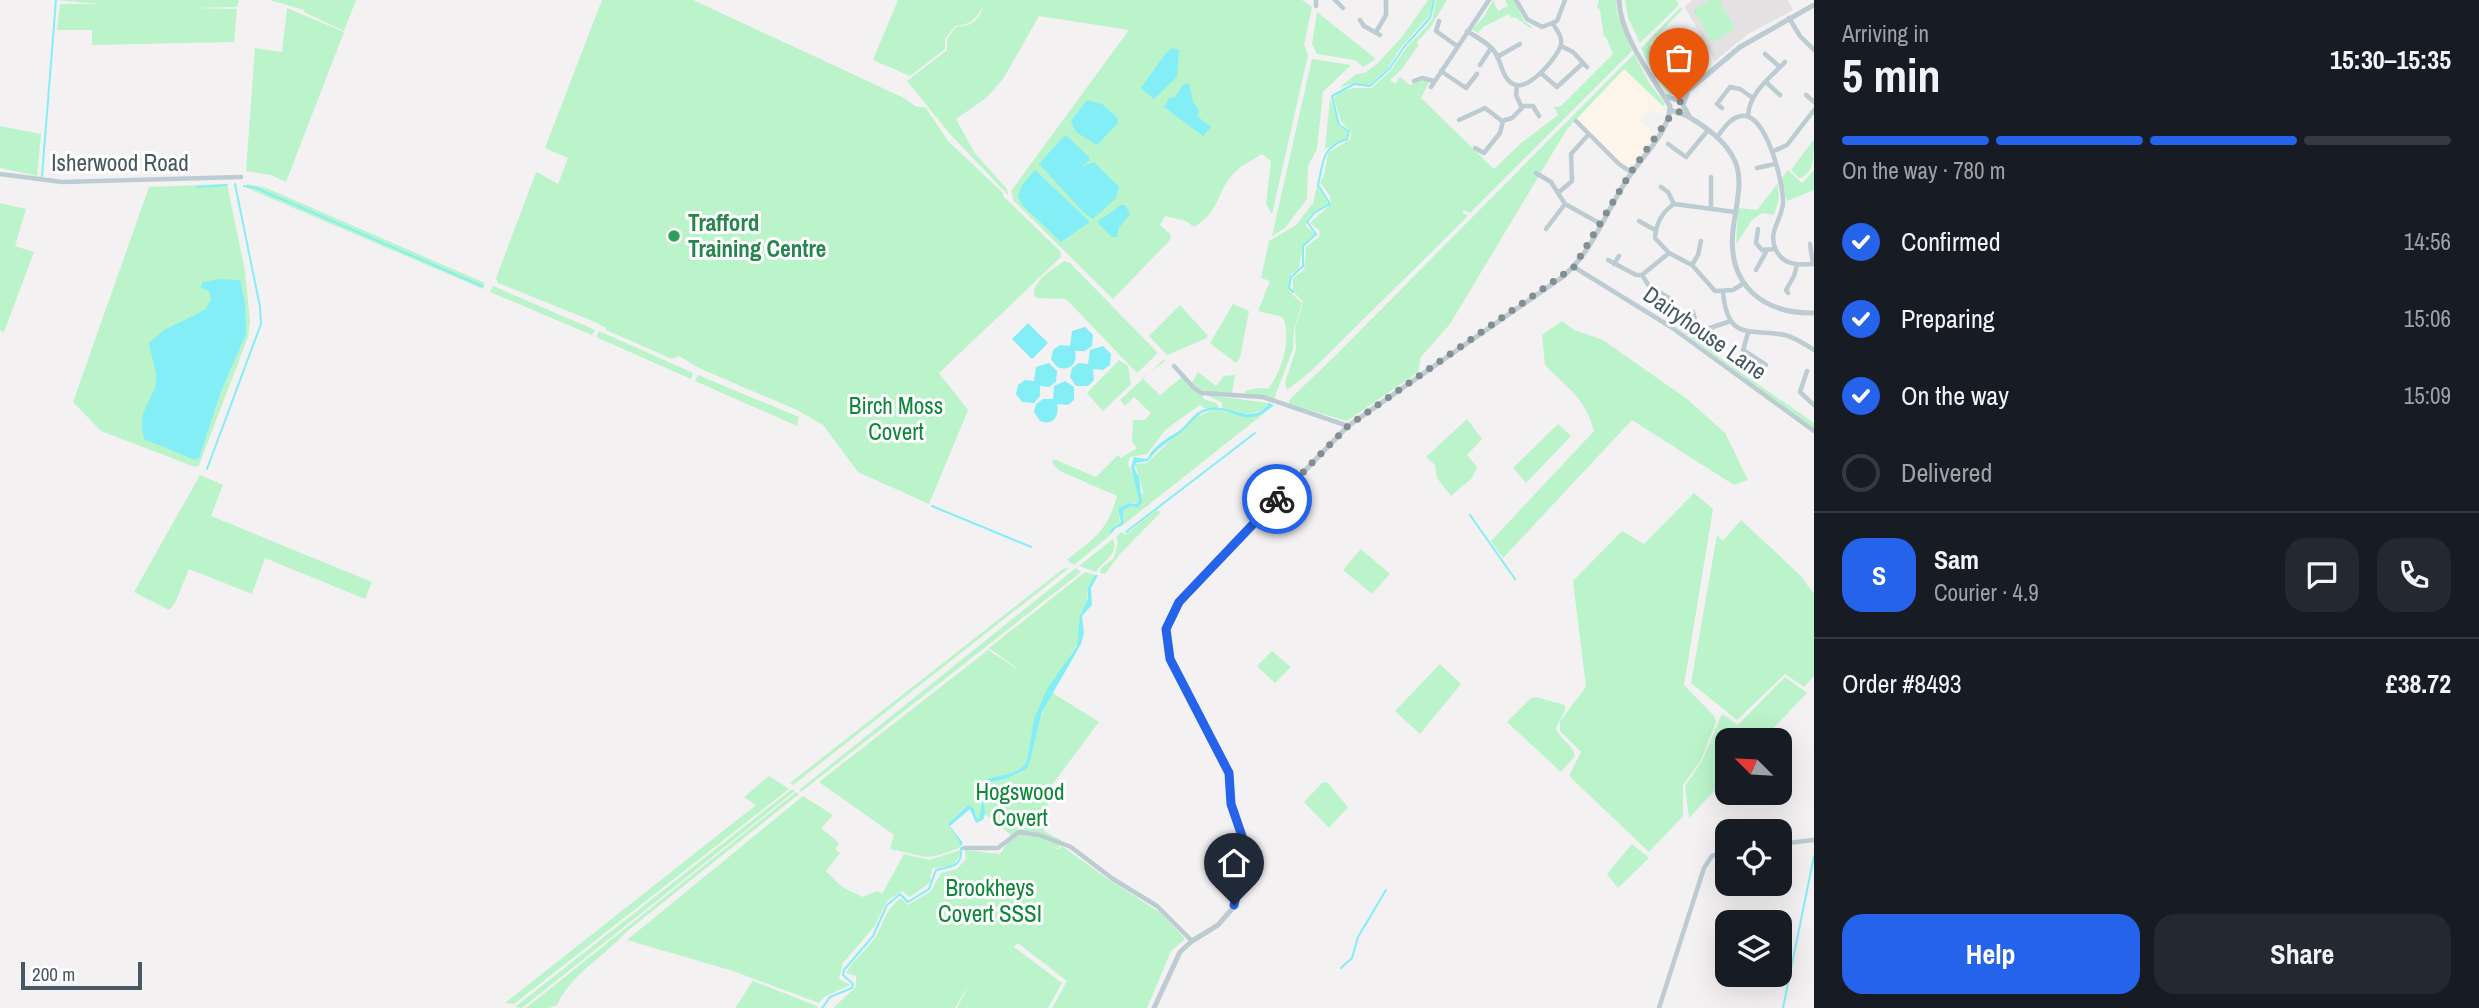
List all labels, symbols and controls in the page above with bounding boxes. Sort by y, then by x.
text: Arriving in [1842,18,1929,49]
pin [1649,28,1709,100]
icon: bag [1660,39,1698,77]
text: 15:30–15:35 [2330,42,2451,77]
text: 5 min [1842,44,1941,106]
street label: Isherwood Road [51,147,189,178]
text: On the way · 780 m [1842,155,2006,186]
place label: Trafford Training Centre [688,207,826,264]
icon: check [1842,223,1880,261]
text: Confirmed [1901,224,2001,259]
text: 14:56 [2404,226,2451,257]
marker: Trafford Training Centre [666,228,682,244]
street label: Dairyhouse Lane [1638,279,1773,386]
icon: check [1842,300,1880,338]
text: Preparing [1901,301,1995,336]
text: 15:06 [2404,303,2451,334]
icon: check [1842,377,1880,415]
text: On the way [1901,378,2009,413]
text: 15:09 [2404,380,2451,411]
park label: Birch Moss Covert [849,390,943,447]
text: Delivered [1901,455,1992,490]
courier [1242,464,1312,534]
icon: bike [1258,480,1296,518]
button: chat [2285,538,2359,612]
button: phone [2377,538,2451,612]
text: Sam [1934,542,1979,577]
text: S [1872,558,1886,593]
text: Courier · 4.9 [1934,577,2039,608]
text: Order #8493 [1842,666,1962,701]
text: £38.72 [2386,666,2451,701]
north arrow [1715,728,1792,805]
map controls [1715,728,1792,987]
park label: Hogswood Covert [975,776,1065,833]
button: locate [1715,819,1792,896]
pin [1204,833,1264,905]
icon: home [1215,844,1253,882]
park label: Brookheys Covert SSSI [938,872,1042,929]
button: layers [1715,910,1792,987]
button: Help [1842,914,2140,994]
button: Share [2154,914,2451,994]
scale bar [21,959,142,991]
text: 200 m [32,961,75,987]

